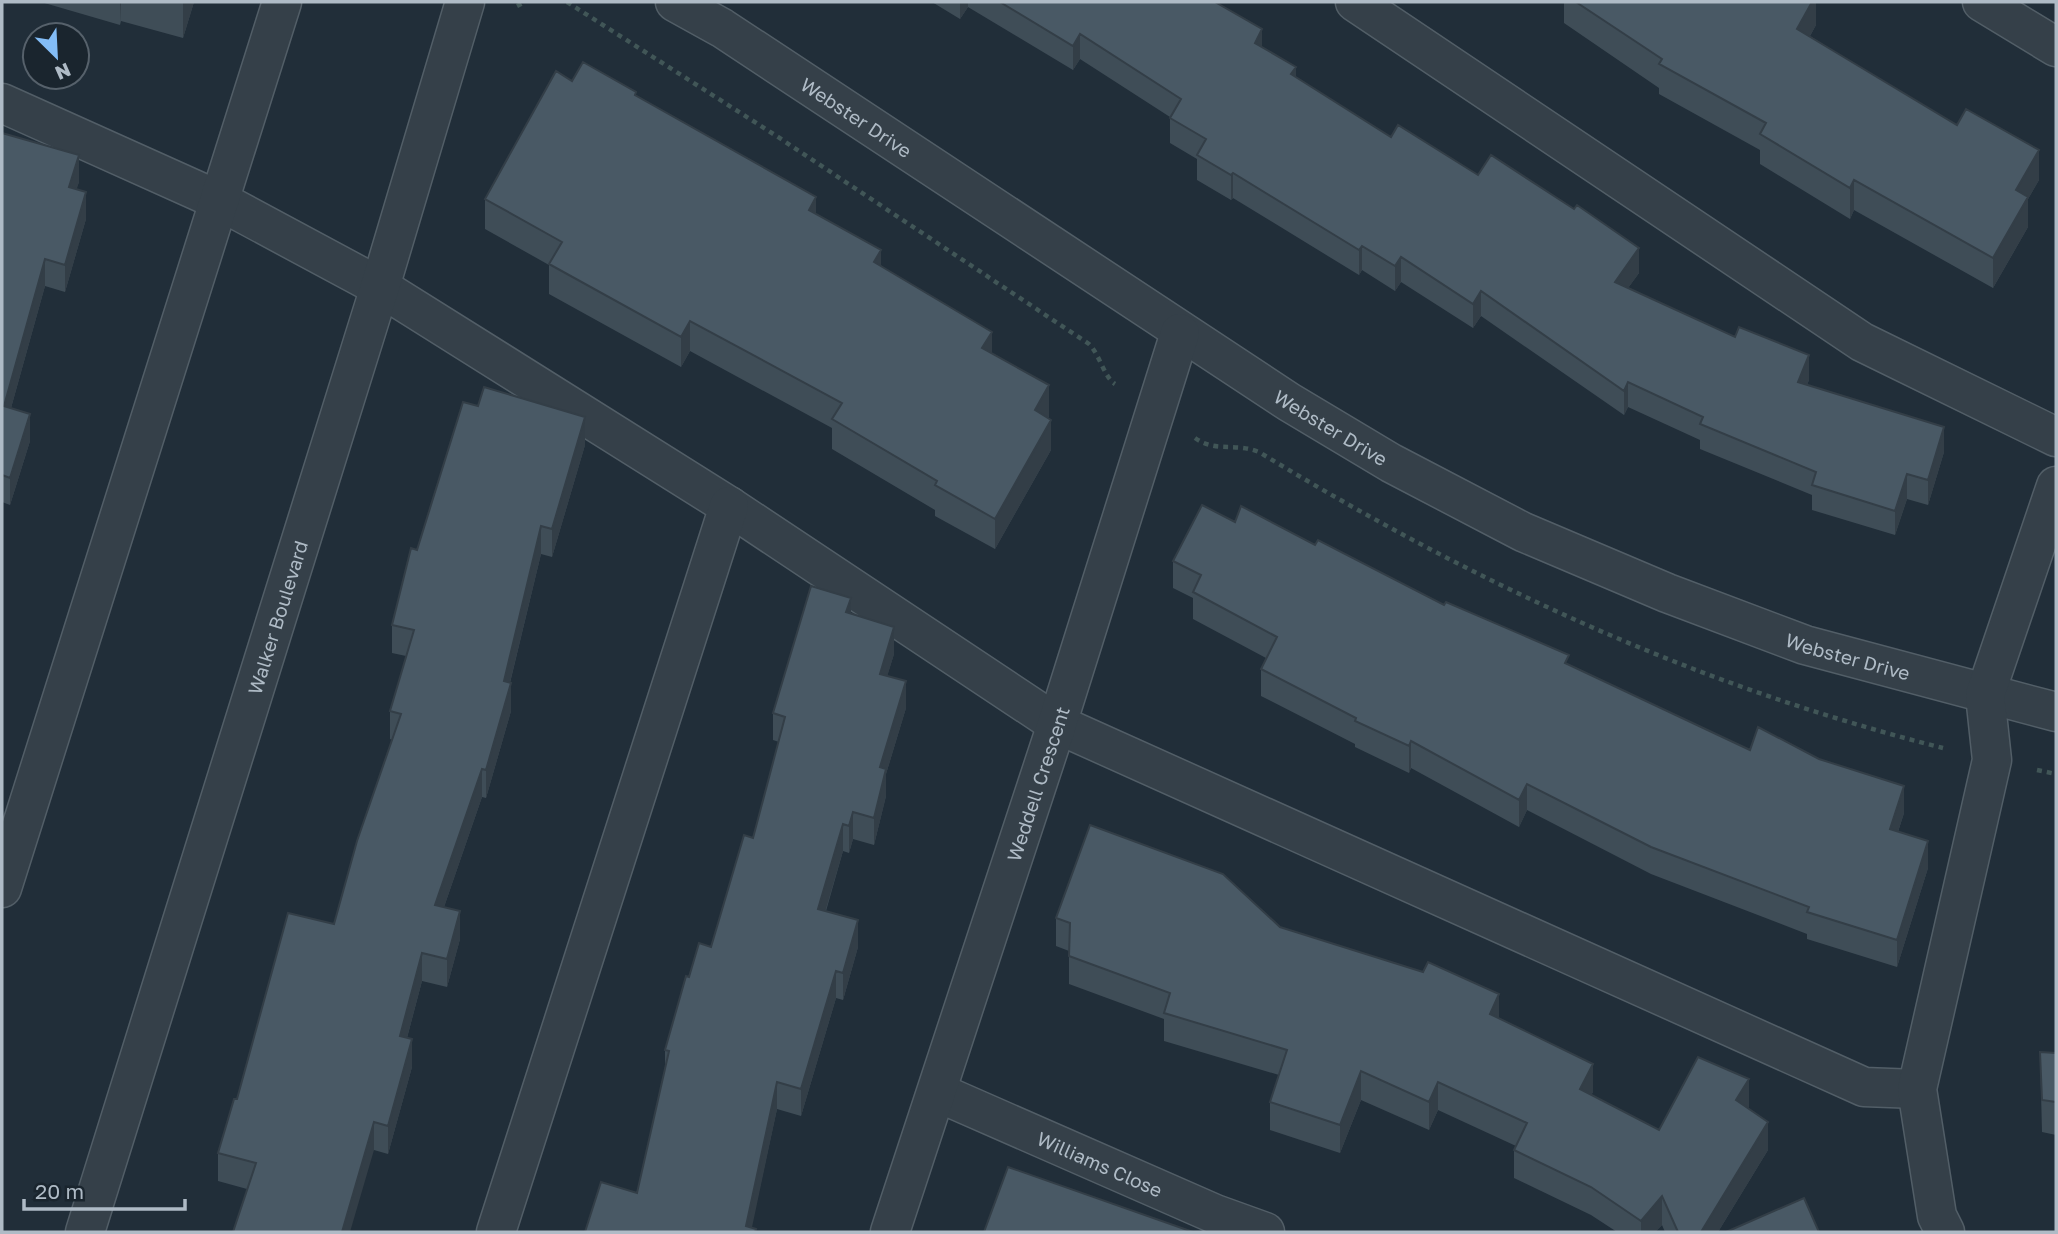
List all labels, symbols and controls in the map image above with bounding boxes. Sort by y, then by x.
north arrow [21,21,91,91]
text: N [52,59,74,85]
street label: Webster Drive [797,72,916,162]
street label: Webster Drive [1270,384,1392,470]
street label: Walker Boulevard [242,538,312,697]
street label: Webster Drive [1782,627,1913,684]
street label: Weddell Crescent [1001,703,1073,864]
street label: Williams Close [1034,1126,1166,1201]
scale bar [24,1168,186,1212]
text: 20 m [35,1178,84,1204]

